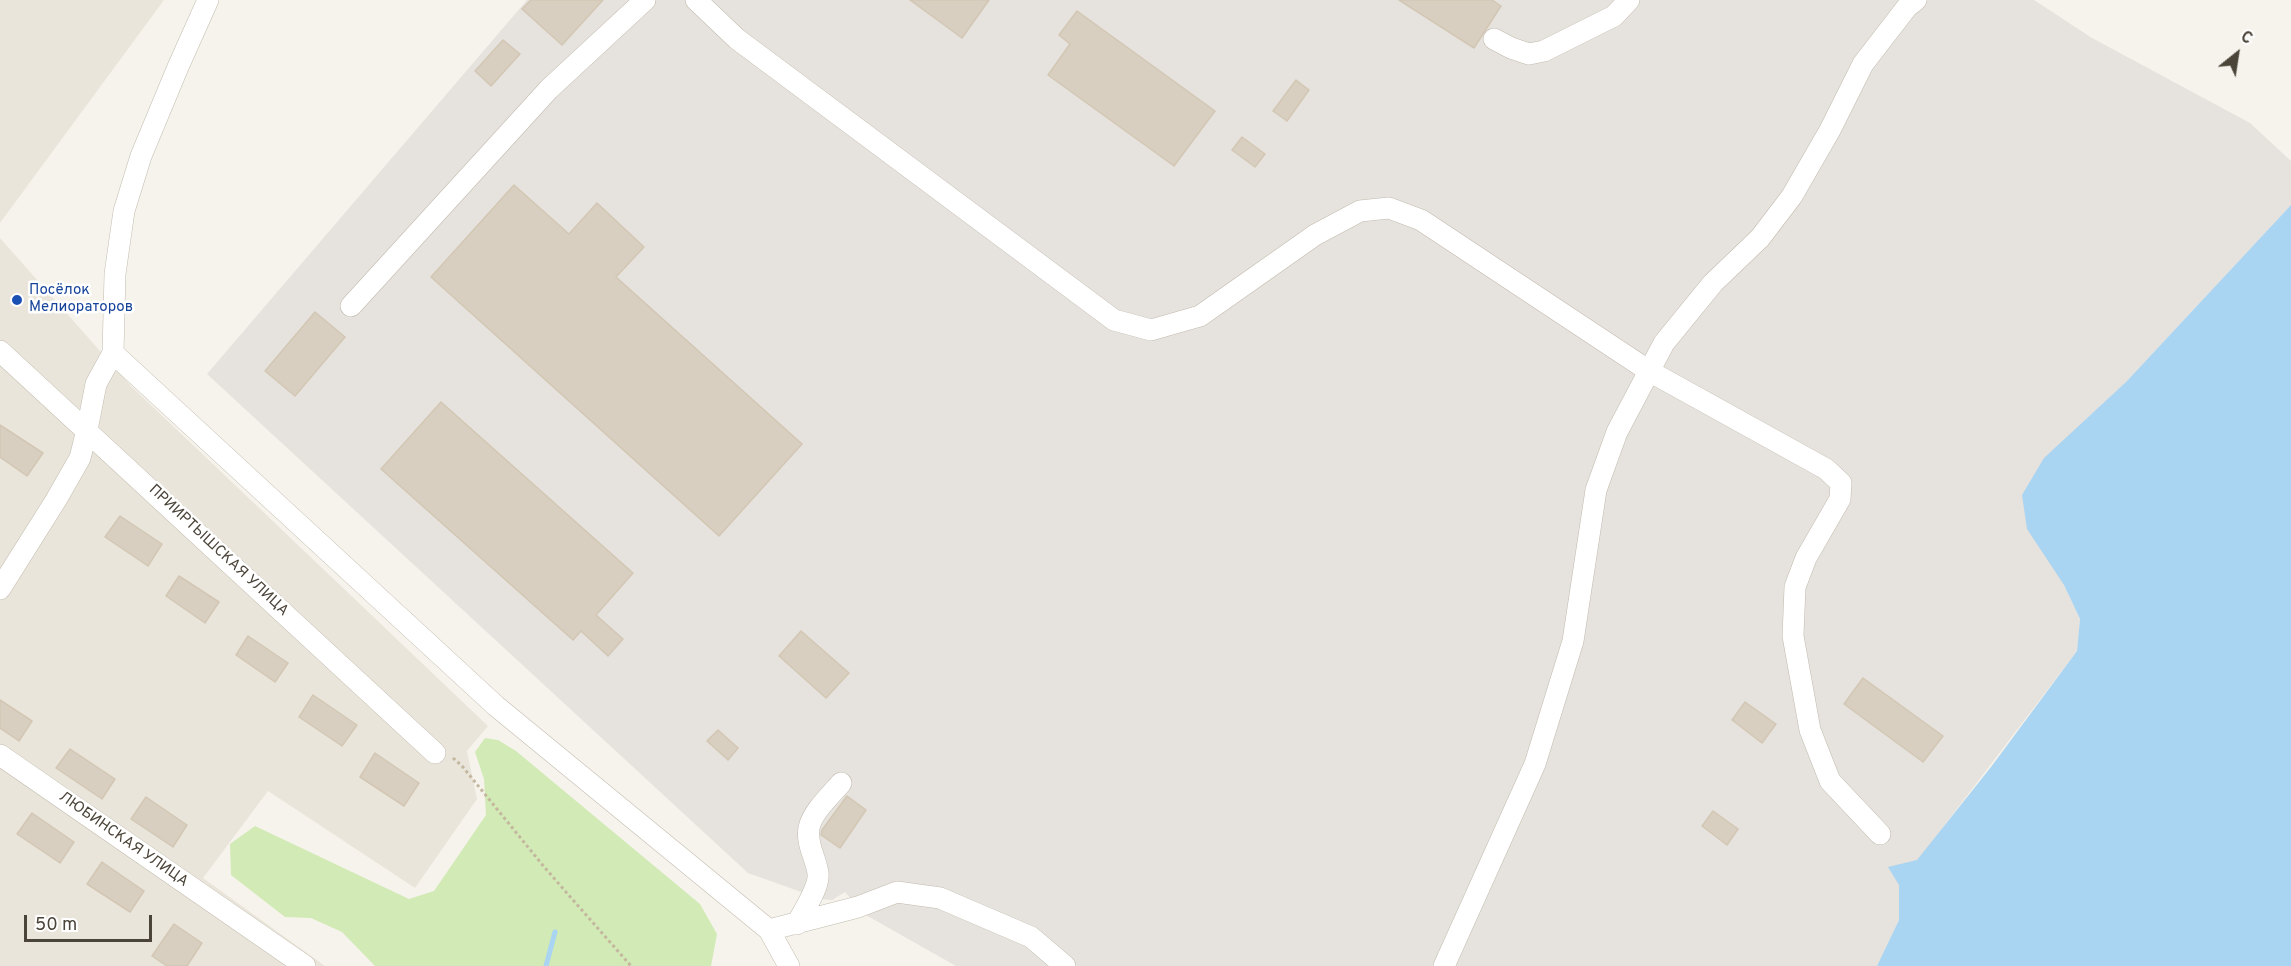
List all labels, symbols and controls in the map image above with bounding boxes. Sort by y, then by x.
north arrow [2207,24,2267,84]
text: С [2237,27,2255,50]
place label: Посёлок Мелиораторов [29,282,133,317]
marker: Посёлок Мелиораторов [10,293,24,307]
street label: ПРИИРТЫШСКАЯ УЛИЦА [144,482,292,620]
street label: ЛЮБИНСКАЯ УЛИЦА [55,789,191,891]
scale bar [27,903,154,941]
text: 50 m [35,914,77,937]

